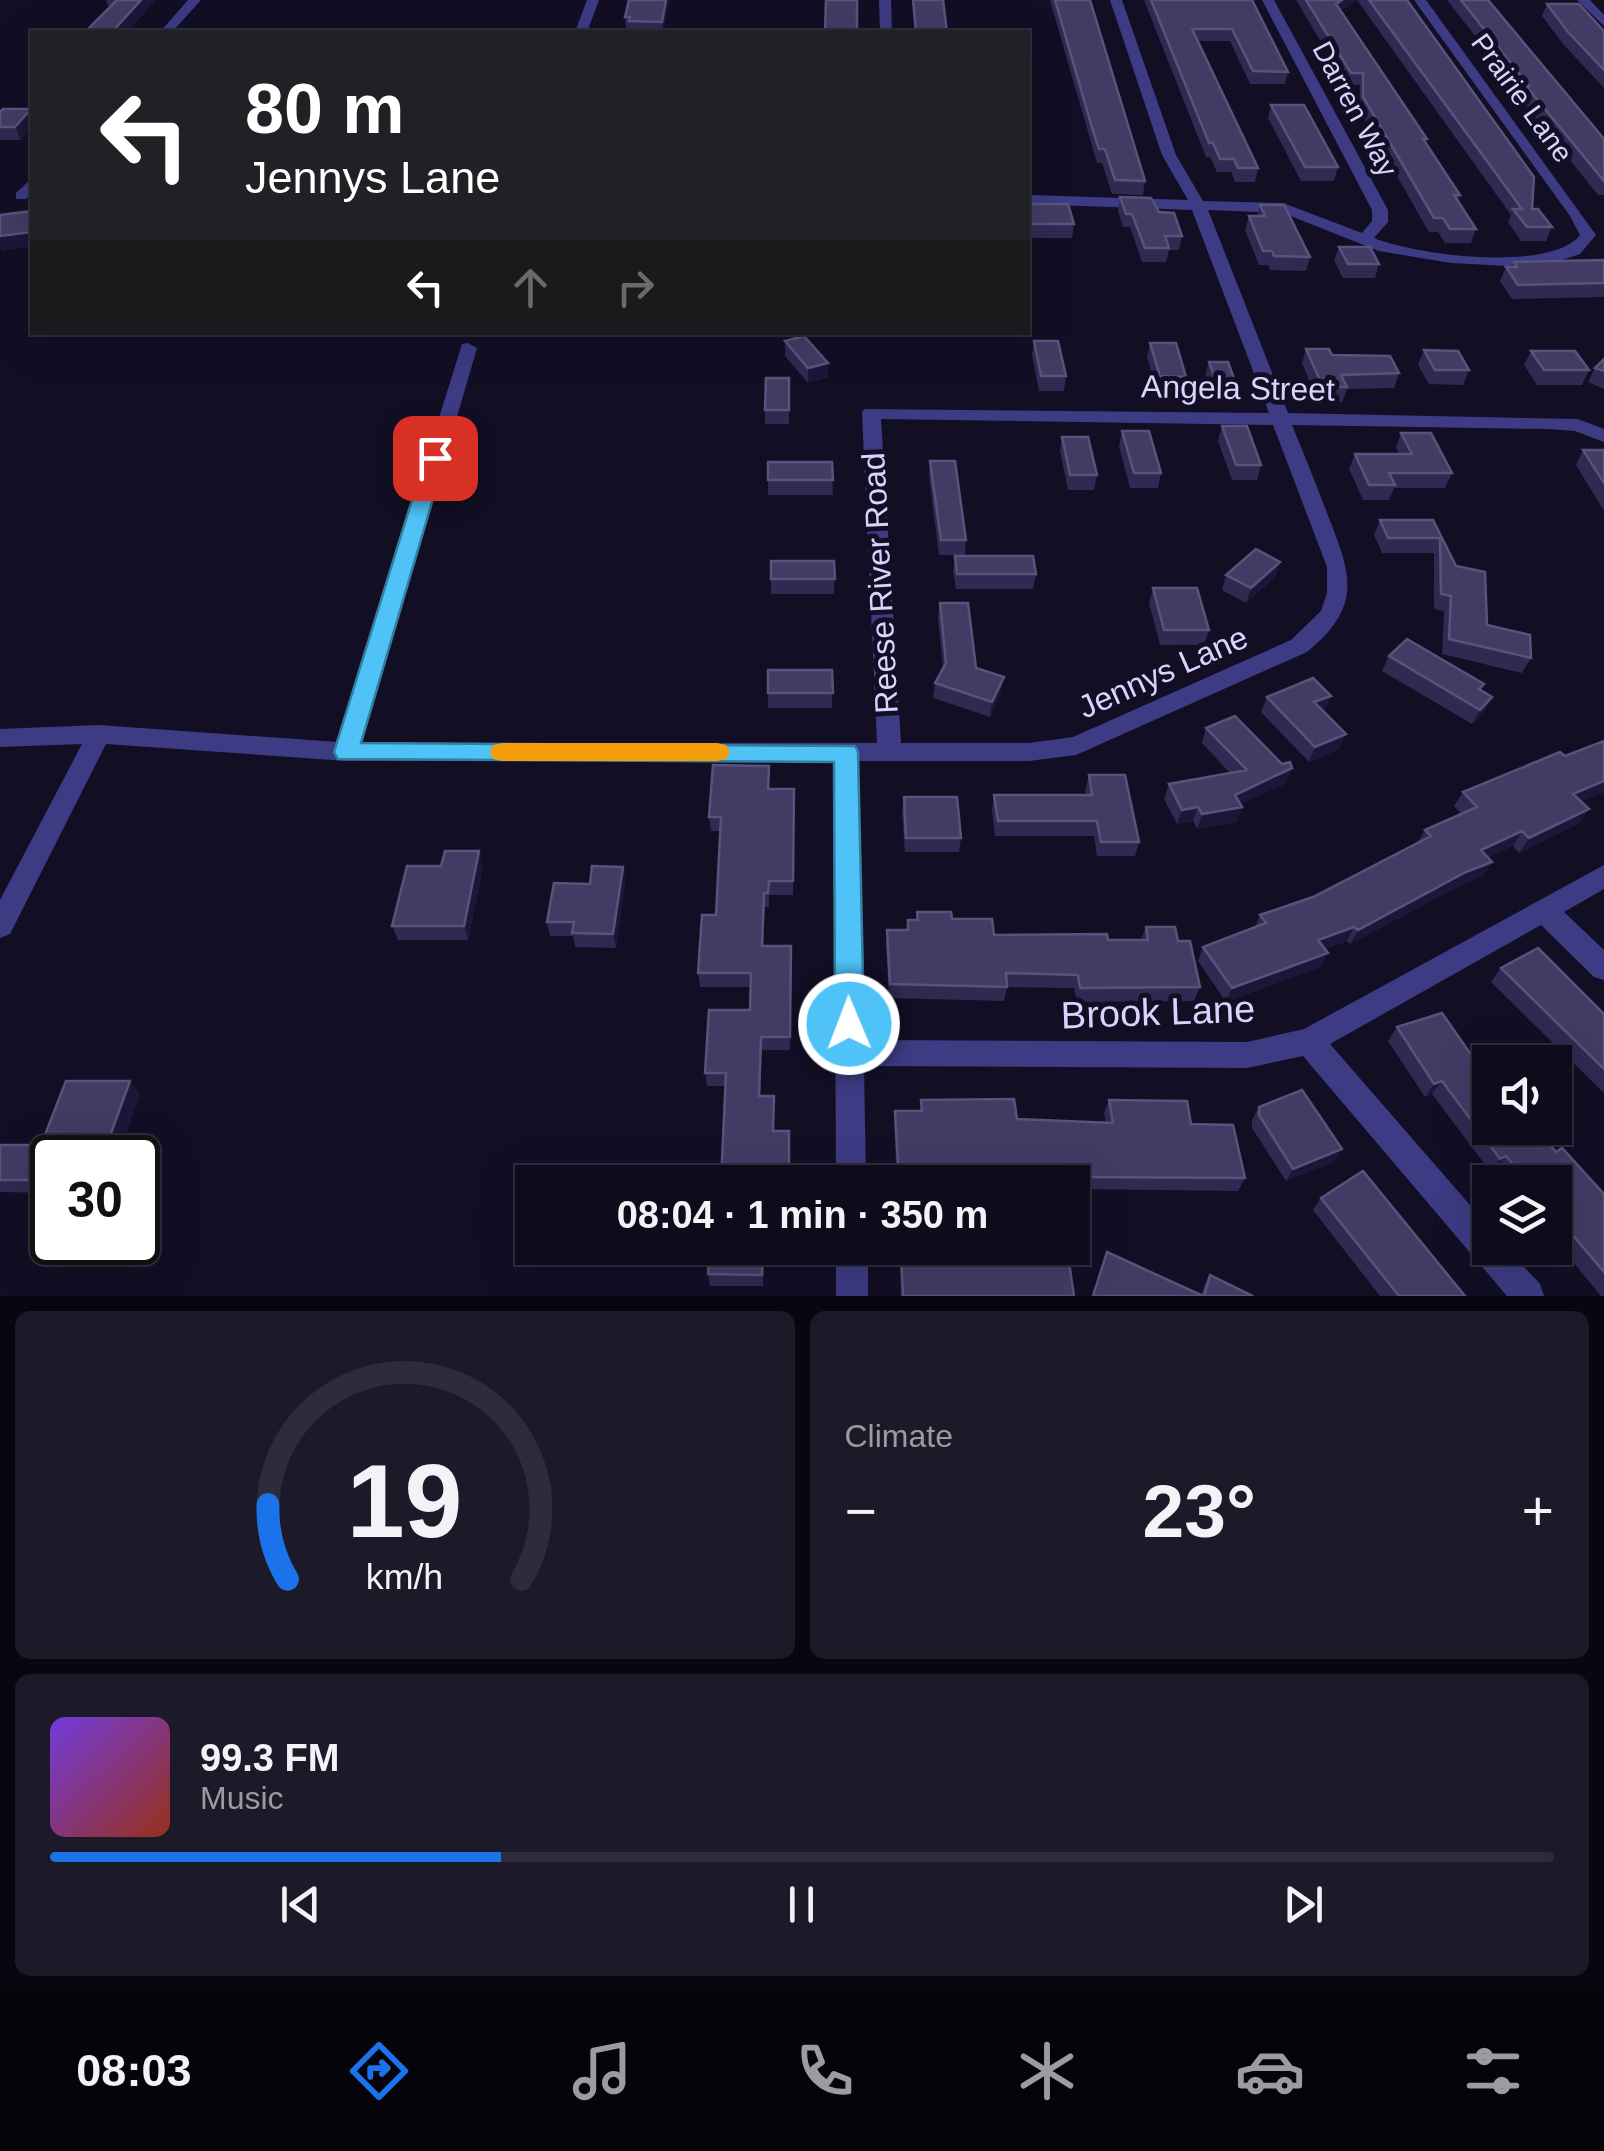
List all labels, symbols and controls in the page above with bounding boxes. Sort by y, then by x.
street label: Prairie Lane [1465,28,1579,168]
street label: Darren Way [1306,36,1404,182]
icon: left [80,70,210,200]
text: 80 m [245,70,405,148]
text: Jennys Lane [245,152,500,203]
icon: left [398,260,453,315]
icon: ahead [503,260,558,315]
icon: right [608,260,663,315]
street label: Angela Street [1141,368,1335,408]
pin [393,416,478,501]
icon: arrive [408,431,463,486]
street label: Reese River Road [855,452,905,714]
street label: Jennys Lane [1073,619,1253,725]
position arrow [797,972,901,1076]
street label: Brook Lane [1060,988,1256,1036]
map controls [1472,1045,1572,1265]
button: sound [1472,1045,1572,1145]
speed limit sign: 30 [30,1135,160,1265]
button: layers [1472,1165,1572,1265]
text: 08:04 · 1 min · 350 m [617,1194,988,1236]
text: Climate [845,1418,953,1454]
text: 19 [347,1443,463,1559]
text: 23° [1143,1469,1256,1553]
text: − [845,1480,877,1542]
text: + [1522,1480,1554,1542]
text: km/h [366,1557,443,1597]
text: 99.3 FM [200,1737,339,1779]
text: Music [200,1780,284,1816]
icon: previous [273,1877,328,1932]
icon: pause [774,1877,829,1932]
icon: next [1276,1877,1331,1932]
icon: directions [344,2036,414,2106]
icon: music [567,2036,637,2106]
icon: phone [790,2036,860,2106]
icon: climate [1012,2036,1082,2106]
icon: car [1235,2036,1305,2106]
icon: filters [1458,2036,1528,2106]
text: 08:03 [76,2045,191,2096]

